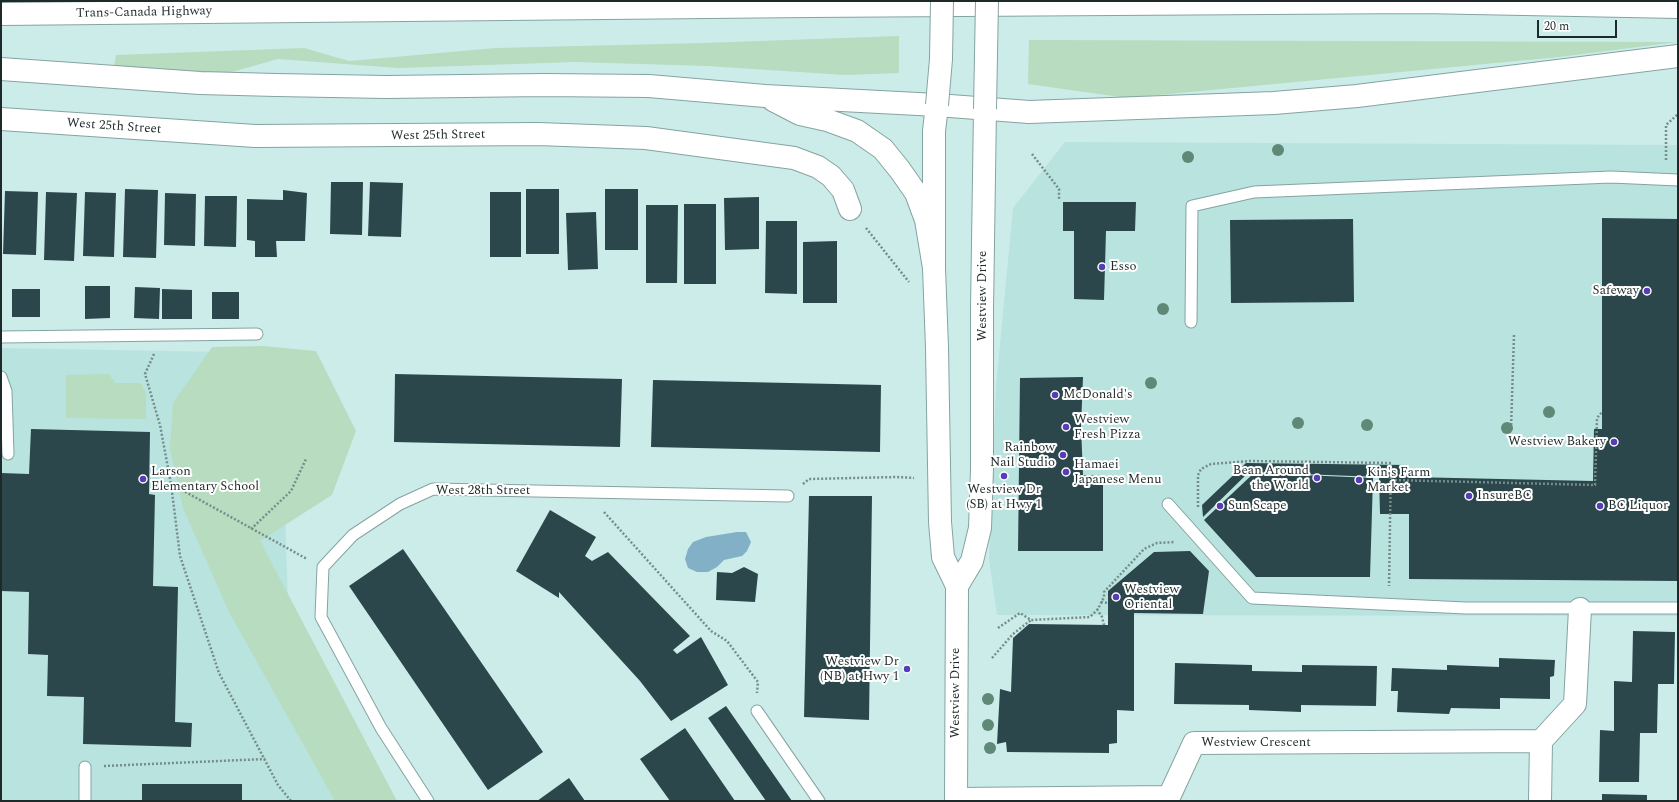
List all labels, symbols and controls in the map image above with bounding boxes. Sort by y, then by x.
street label: Trans-Canada Highway [76,4,212,22]
scale bar [1539,12,1619,38]
text: 20 m [1544,17,1569,36]
street label: West 25th Street [66,116,162,138]
street label: West 25th Street [391,127,485,145]
street label: Westview Drive [975,251,991,341]
place label: Esso [1110,259,1137,275]
marker: Esso [1097,262,1107,272]
place label: Safeway [1593,283,1639,299]
marker: Safeway [1642,286,1652,296]
place label: McDonald's [1063,387,1133,403]
marker: McDonald's [1050,390,1060,400]
place label: Westview Fresh Pizza [1074,412,1141,443]
marker: Westview Fresh Pizza [1061,422,1071,432]
place label: Westview Bakery [1508,434,1606,450]
marker: Westview Bakery [1609,437,1619,447]
place label: Rainbow Nail Studio [990,440,1055,471]
marker: Rainbow Nail Studio [1058,450,1068,460]
place label: Hamaei Japanese Menu [1074,457,1161,488]
place label: Bean Around the World [1233,463,1309,494]
place label: Larson Elementary School [151,464,259,495]
place label: Kin's Farm Market [1367,465,1430,496]
marker: Hamaei Japanese Menu [1061,467,1071,477]
marker: Westview Dr (SB) at Hwy 1 [999,471,1009,481]
marker: Bean Around the World [1312,473,1322,483]
marker: Larson Elementary School [138,474,148,484]
marker: Kin's Farm Market [1354,475,1364,485]
place label: Westview Dr (SB) at Hwy 1 [966,482,1042,513]
street label: West 28th Street [436,483,530,499]
place label: InsureBC [1477,488,1532,504]
marker: InsureBC [1464,491,1474,501]
place label: Sun Scape [1228,498,1286,514]
place label: BC Liquor [1608,498,1668,514]
marker: Sun Scape [1215,501,1225,511]
marker: BC Liquor [1595,501,1605,511]
place label: Westview Oriental [1124,582,1179,613]
marker: Westview Oriental [1111,592,1121,602]
street label: Westview Drive [948,648,964,738]
place label: Westview Dr (NB) at Hwy 1 [820,654,899,685]
marker: Westview Dr (NB) at Hwy 1 [902,664,912,674]
street label: Westview Crescent [1201,735,1311,751]

